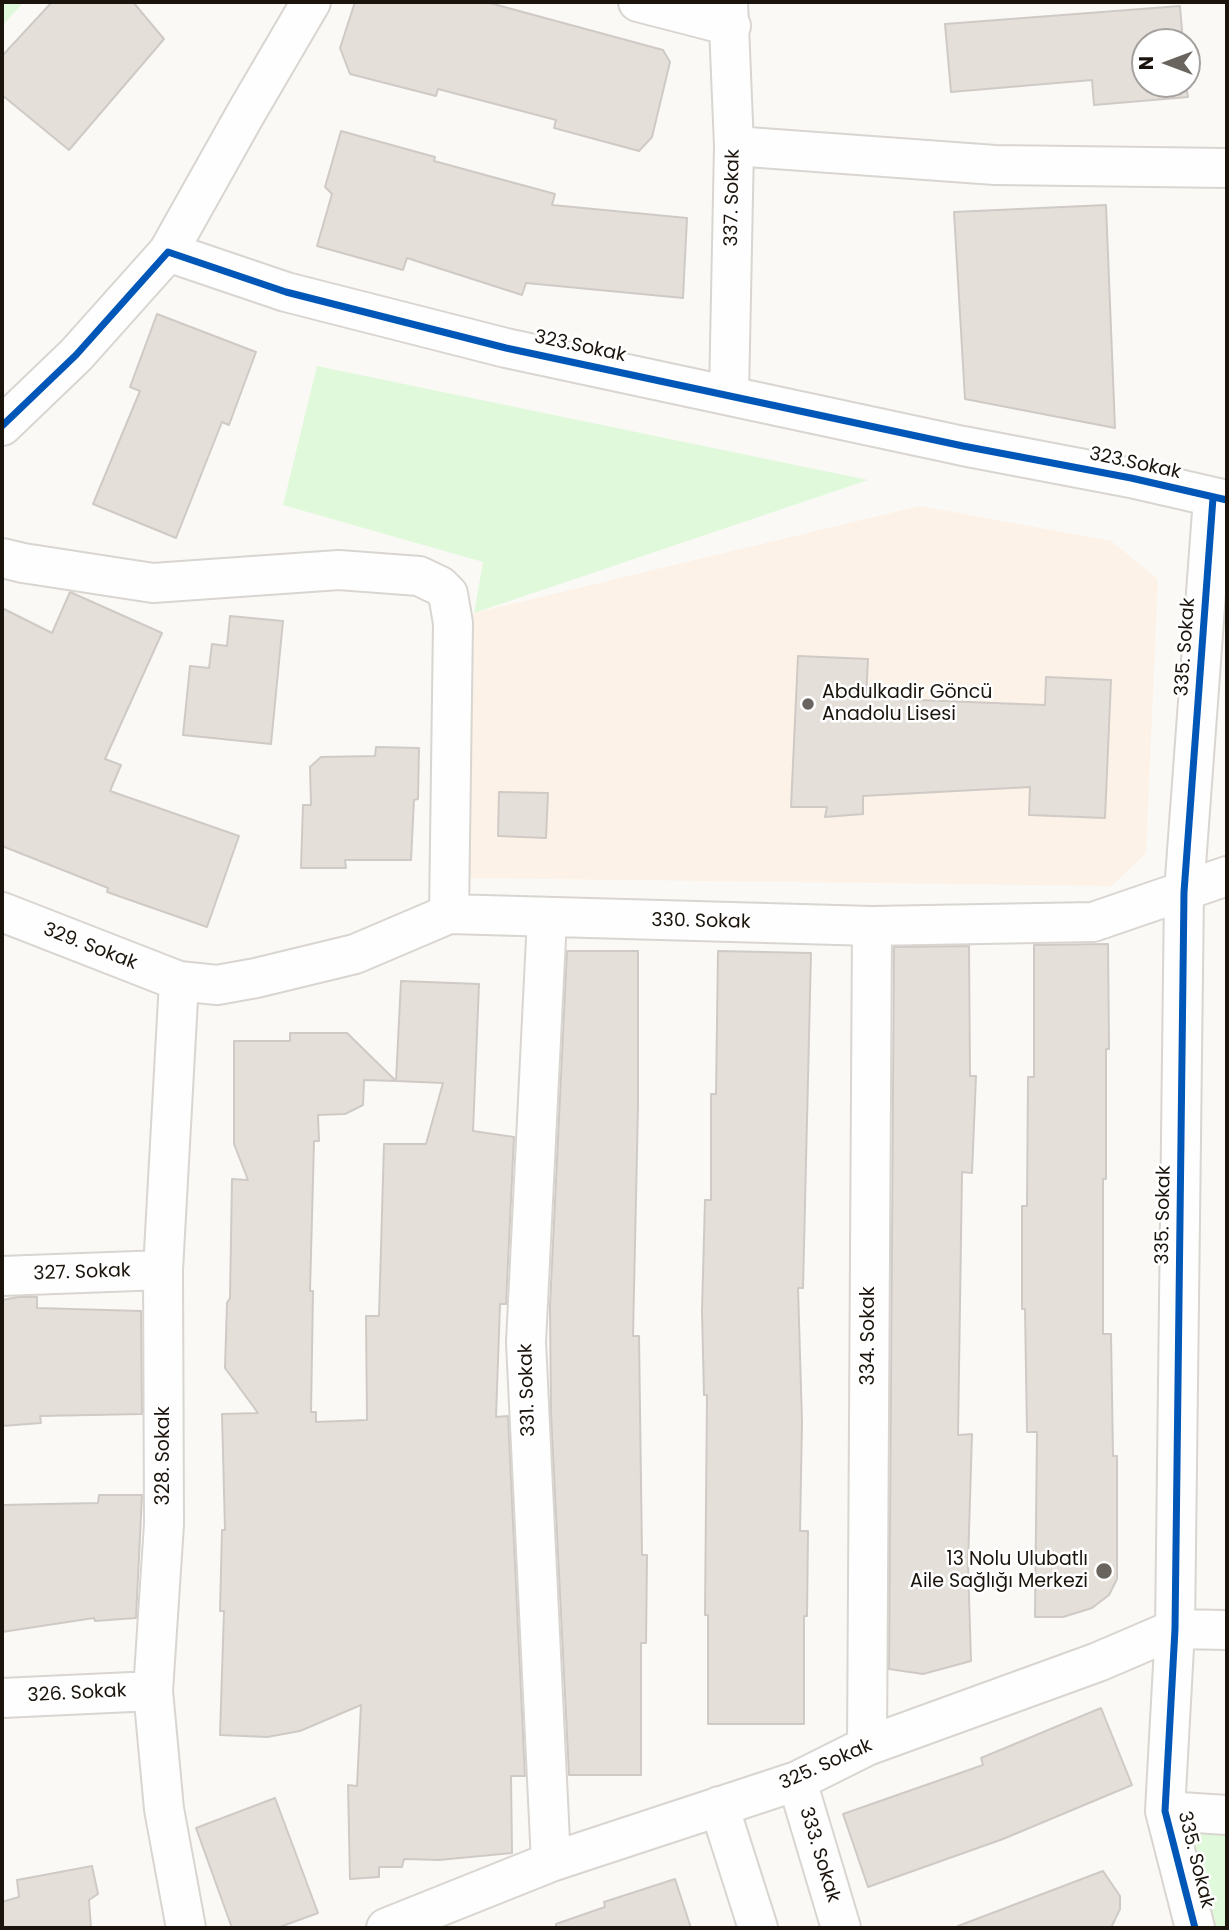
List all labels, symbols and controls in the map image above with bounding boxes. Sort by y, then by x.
north arrow [1131,28,1201,98]
text: N [1133,56,1160,70]
street label: 337. Sokak [721,149,745,247]
street label: 323.Sokak [532,326,628,368]
street label: 323.Sokak [1087,443,1183,485]
street label: 335. Sokak [1171,597,1201,697]
place label: Abdulkadir Göncü Anadolu Lisesi [822,682,992,726]
marker: Abdulkadir Göncü Anadolu Lisesi [800,696,816,712]
street label: 330. Sokak [651,910,751,934]
street label: 329. Sokak [40,919,140,975]
street label: 335. Sokak [1152,1165,1176,1265]
street label: 327. Sokak [33,1260,131,1286]
street label: 334. Sokak [858,1286,880,1386]
street label: 331. Sokak [515,1343,541,1437]
street label: 328. Sokak [153,1407,175,1505]
place label: 13 Nolu Ulubatlı Aile Sağlığı Merkezi [910,1549,1088,1593]
marker: 13 Nolu Ulubatlı Aile Sağlığı Merkezi [1094,1561,1114,1581]
street label: 326. Sokak [27,1680,127,1708]
street label: 325. Sokak [776,1734,876,1796]
street label: 333. Sokak [794,1805,844,1905]
street label: 335. Sokak [1172,1809,1218,1911]

